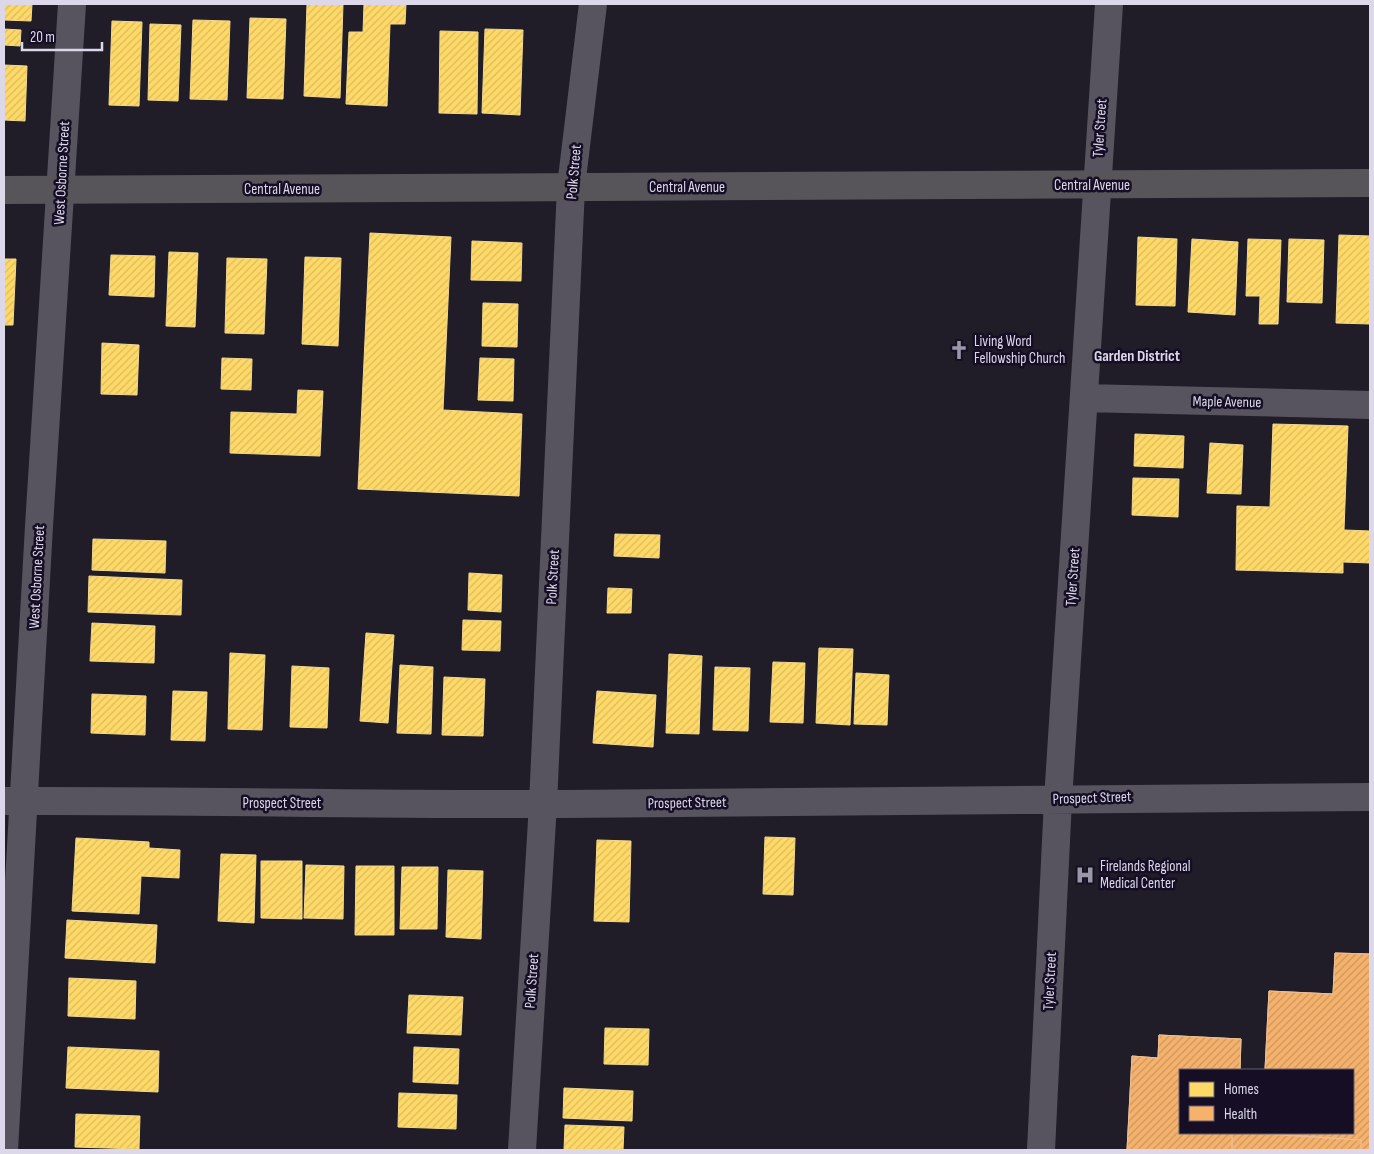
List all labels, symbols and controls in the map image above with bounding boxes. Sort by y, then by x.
scale bar [22,20,102,52]
text: 20 m [30,28,55,47]
street label: Tyler Street [1088,98,1112,158]
street label: West Osborne Street [50,120,74,225]
street label: Polk Street [562,143,586,200]
street label: Central Avenue [1054,176,1130,195]
street label: Central Avenue [649,178,725,197]
street label: Central Avenue [244,180,320,199]
place label: Living Word Fellowship Church [974,332,1065,368]
church icon: Living Word Fellowship Church [948,339,970,361]
district label: Garden District [1094,347,1180,366]
street label: Maple Avenue [1192,392,1262,412]
street label: West Osborne Street [25,524,49,629]
street label: Tyler Street [1061,547,1085,607]
street label: Polk Street [542,549,564,605]
street label: Prospect Street [1052,787,1132,809]
street label: Prospect Street [647,793,727,813]
street label: Prospect Street [243,794,322,813]
place label: Firelands Regional Medical Center [1100,857,1191,893]
hospital icon: Firelands Regional Medical Center [1074,864,1096,886]
street label: Tyler Street [1039,951,1061,1011]
street label: Polk Street [521,952,543,1009]
legend [1179,1069,1354,1134]
text: Homes [1224,1080,1259,1099]
text: Health [1224,1105,1257,1124]

